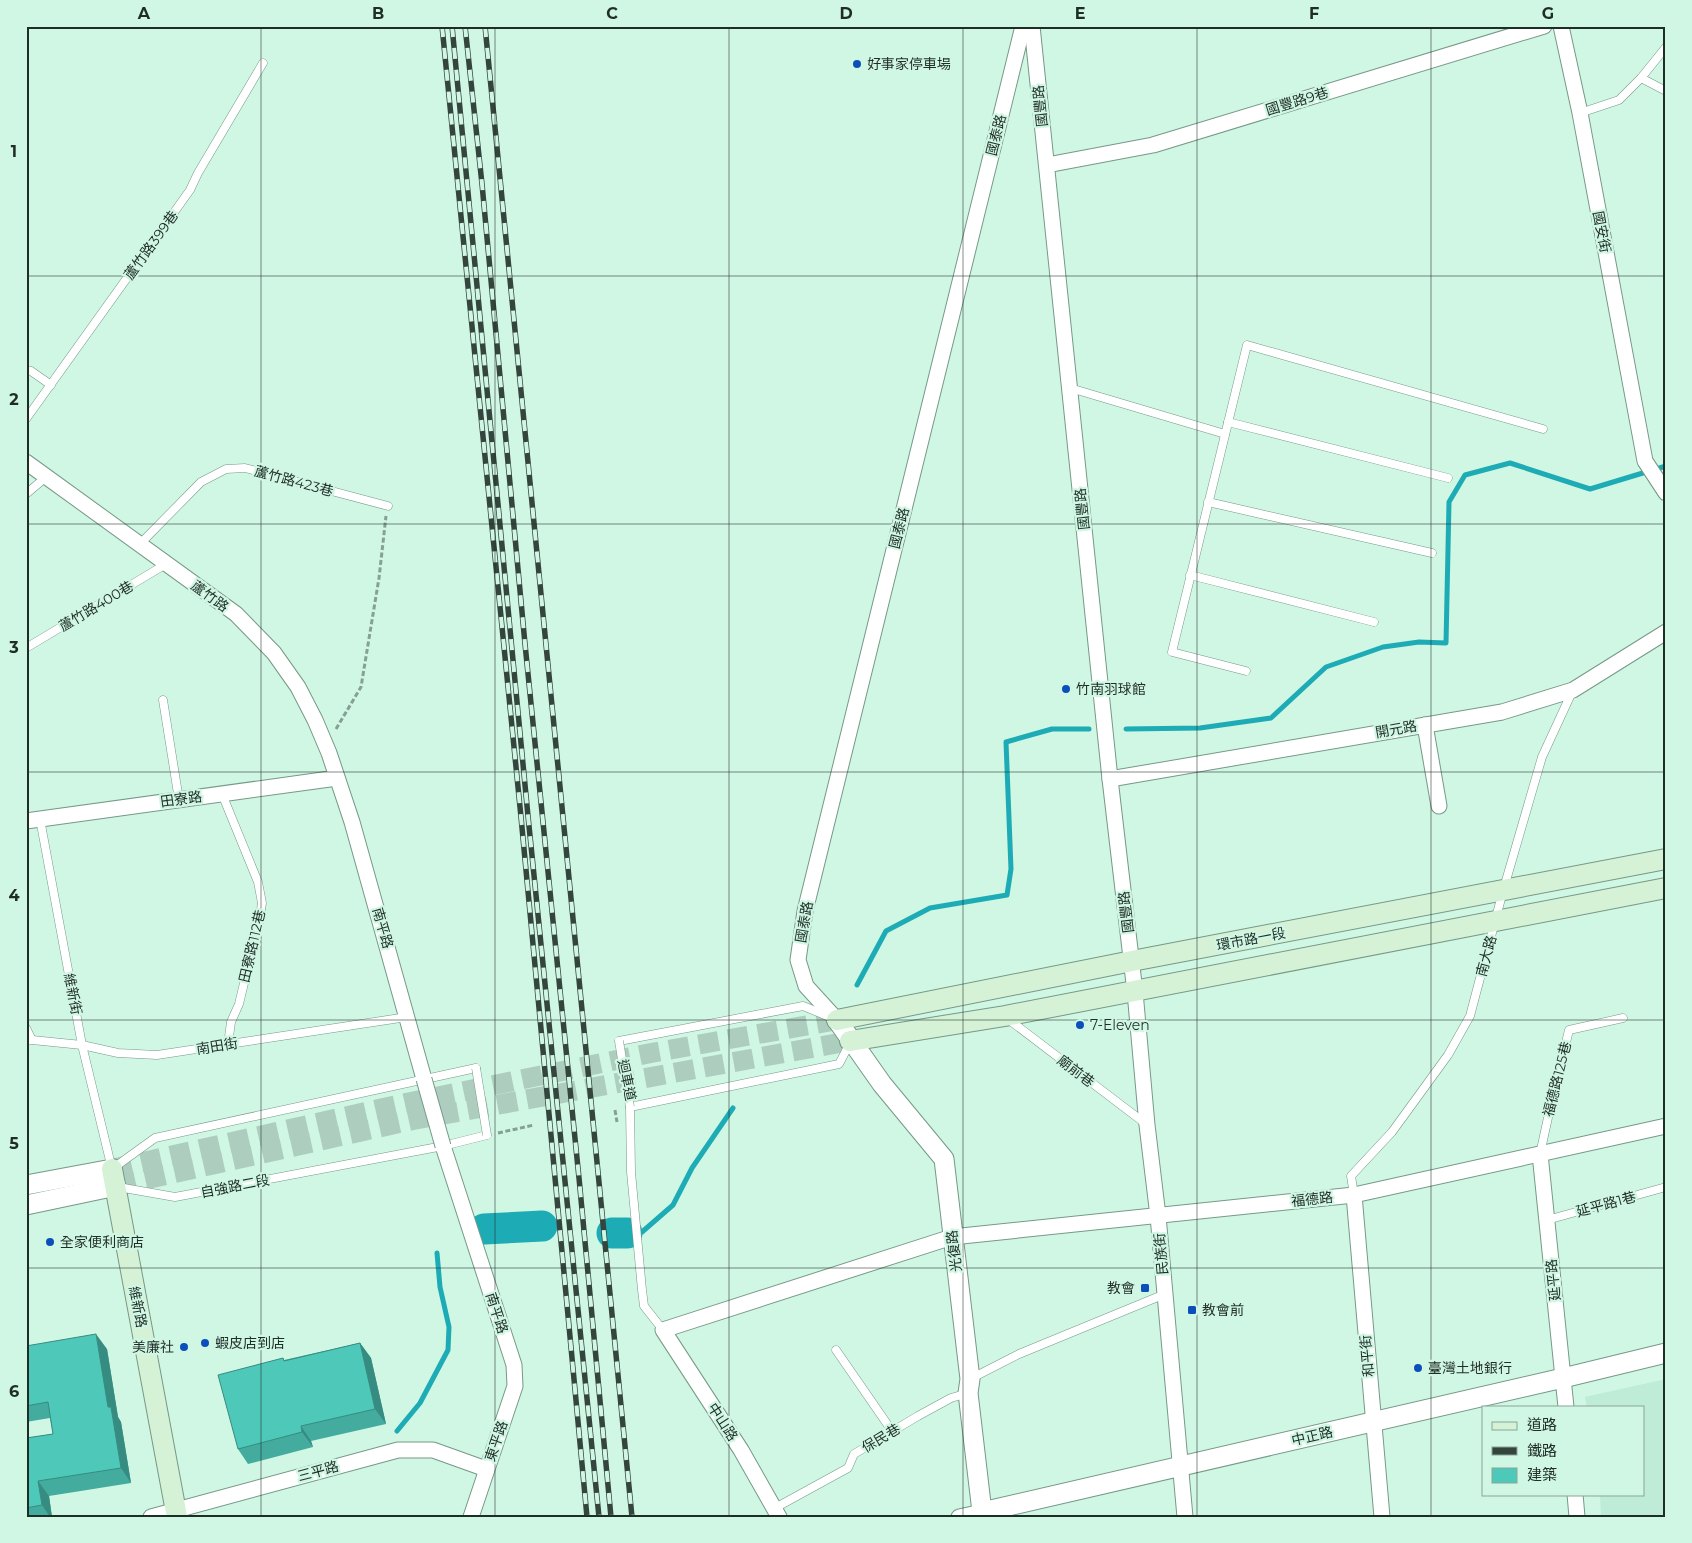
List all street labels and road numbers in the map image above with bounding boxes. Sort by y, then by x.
street label: 國豐路9巷 [1264,83,1330,119]
street label: 國豐路 [1029,84,1051,128]
street label: 國泰路 [982,112,1010,158]
street label: 蘆竹路399巷 [120,207,182,283]
street label: 國安街 [1589,210,1615,254]
street label: 蘆竹路423巷 [253,462,335,500]
street label: 國豐路 [1071,487,1093,531]
street label: 國泰路 [885,505,913,551]
street label: 蘆竹路 [188,576,232,616]
street label: 蘆竹路400巷 [55,577,137,635]
street label: 開元路 [1374,716,1418,742]
street label: 田寮路 [159,787,203,811]
street label: 國豐路 [1115,890,1137,934]
street label: 國泰路 [791,900,817,944]
street label: 南平路 [369,905,397,951]
street label: 田寮路112巷 [235,908,269,984]
street label: 環市路一段 [1215,923,1287,955]
street label: 南大路 [1472,933,1500,979]
street label: 維新街 [60,972,86,1016]
street label: 南田街 [195,1034,239,1058]
street label: 福德路125巷 [1539,1039,1575,1119]
street label: 廟前巷 [1054,1051,1098,1091]
street label: 迴車道 [614,1058,640,1102]
street label: 自強路二段 [199,1170,271,1202]
street label: 延平路1巷 [1574,1187,1638,1221]
street label: 福德路 [1290,1188,1334,1210]
street label: 光復路 [943,1229,965,1273]
street label: 民族街 [1150,1232,1172,1276]
street label: 延平路 [1542,1258,1564,1302]
street label: 維新路 [125,1285,151,1329]
street label: 南平路 [482,1290,512,1336]
street label: 和平街 [1356,1334,1378,1378]
street label: 中山路 [704,1399,742,1445]
street label: 東平路 [481,1418,511,1464]
street label: 保民巷 [858,1419,904,1457]
street label: 中正路 [1290,1423,1334,1449]
street label: 三平路 [295,1457,341,1485]

